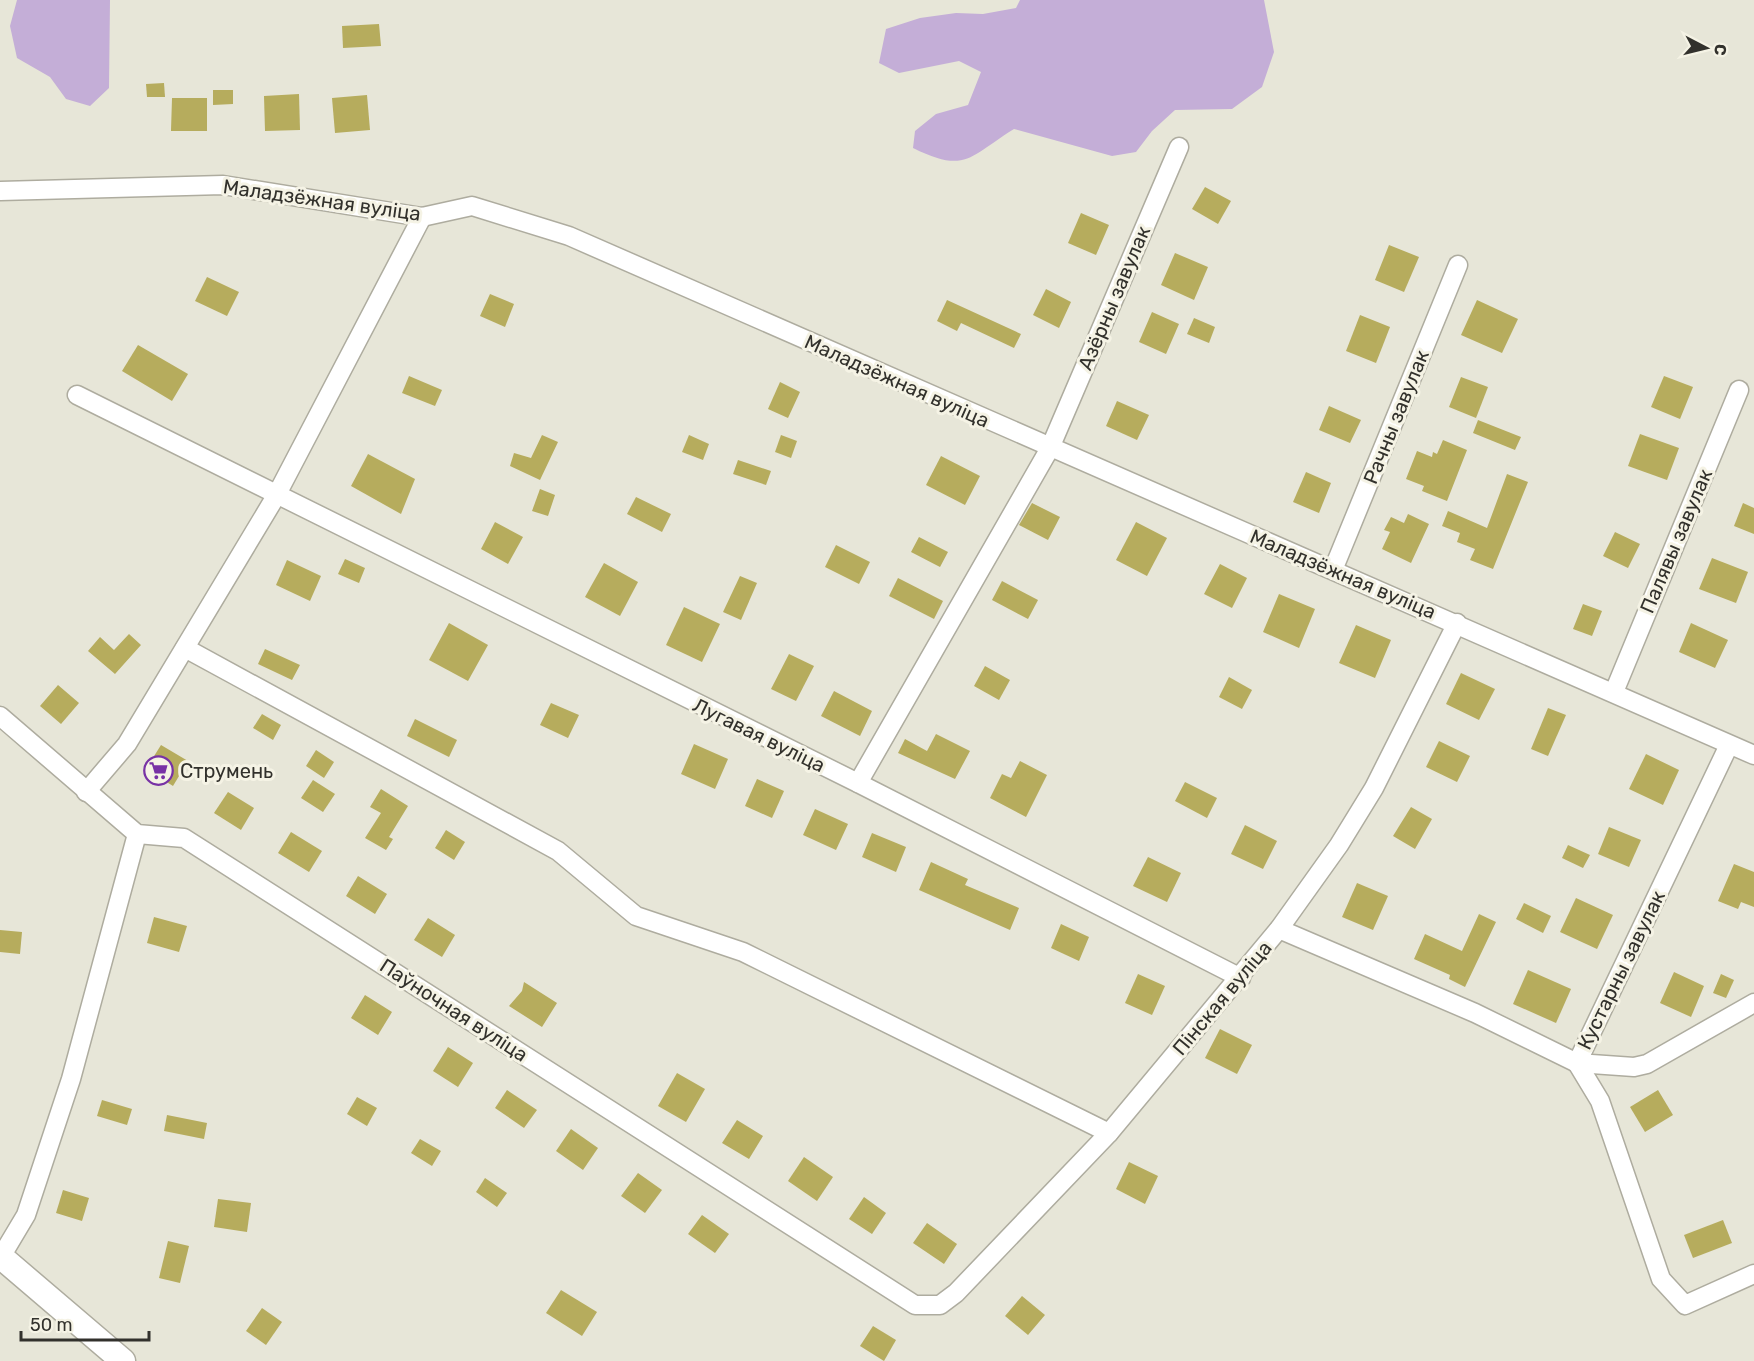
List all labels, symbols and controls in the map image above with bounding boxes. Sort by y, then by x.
north arrow [1676,18,1736,78]
text: С [1710,43,1731,57]
street label: Маладзёжная вуліца [222,174,422,226]
street label: Азёрны завулак [1073,222,1155,374]
street label: Маладзёжная вуліца [801,329,993,433]
street label: Рачны завулак [1358,346,1434,487]
street label: Палявы завулак [1635,465,1717,617]
street label: Маладзёжная вуліца [1247,524,1439,624]
street label: Лугавая вуліца [689,693,829,777]
supermarket icon: Струмень [143,755,175,787]
place label: Струмень [180,759,273,783]
street label: Кустарны завулак [1572,886,1670,1053]
street label: Пінская вуліца [1167,936,1277,1060]
street label: Паўночная вуліца [376,953,532,1067]
scale bar [21,1304,148,1342]
text: 50 m [30,1314,73,1336]

